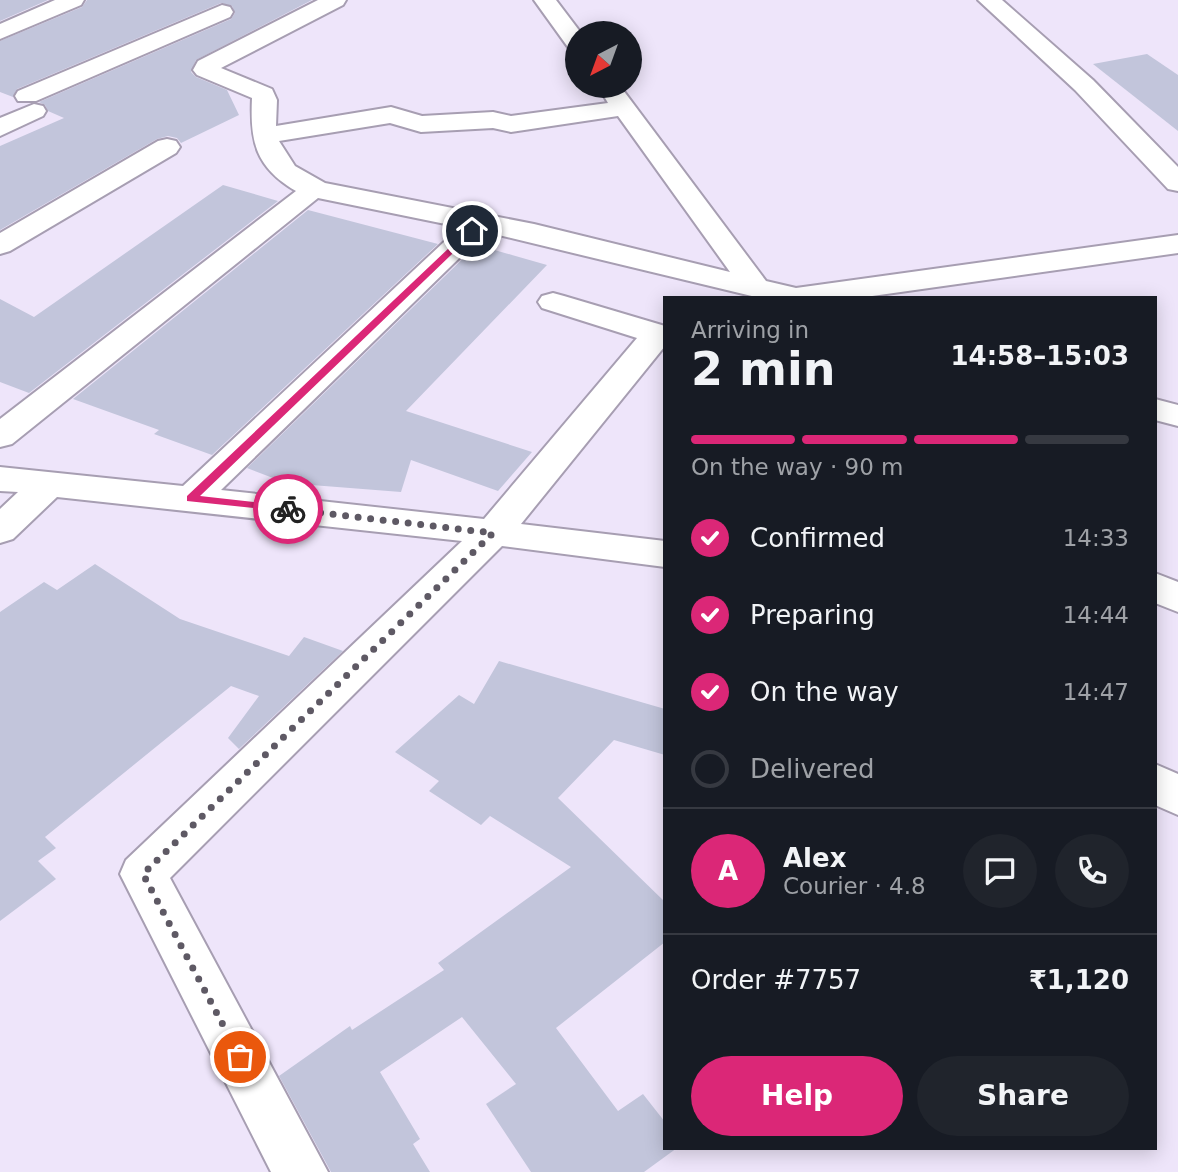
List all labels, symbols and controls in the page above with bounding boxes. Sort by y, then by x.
north arrow [565,21,642,98]
map controls [565,21,642,98]
pin [442,201,502,261]
icon: home [453,212,491,250]
text: Arriving in [691,317,809,343]
text: 14:58–15:03 [950,341,1129,371]
text: 2 min [691,342,835,396]
text: On the way · 90 m [691,454,903,480]
courier [253,474,323,544]
icon: bike [269,490,307,528]
icon: check [691,519,729,557]
text: Confirmed [750,523,885,553]
text: 14:33 [1063,525,1129,551]
icon: check [691,596,729,634]
text: Preparing [750,600,875,630]
text: 14:44 [1063,602,1129,628]
icon: check [691,673,729,711]
text: On the way [750,677,899,707]
text: 14:47 [1063,679,1129,705]
text: Delivered [750,754,874,784]
button: chat [963,834,1037,908]
button: phone [1055,834,1129,908]
text: Alex [783,843,846,873]
text: A [718,856,738,886]
text: Courier · 4.8 [783,873,926,899]
text: Order #7757 [691,965,861,995]
text: ₹1,120 [1029,965,1129,995]
pin [210,1027,270,1087]
icon: bag [221,1038,259,1076]
button: Help [691,1056,903,1136]
button: Share [917,1056,1129,1136]

